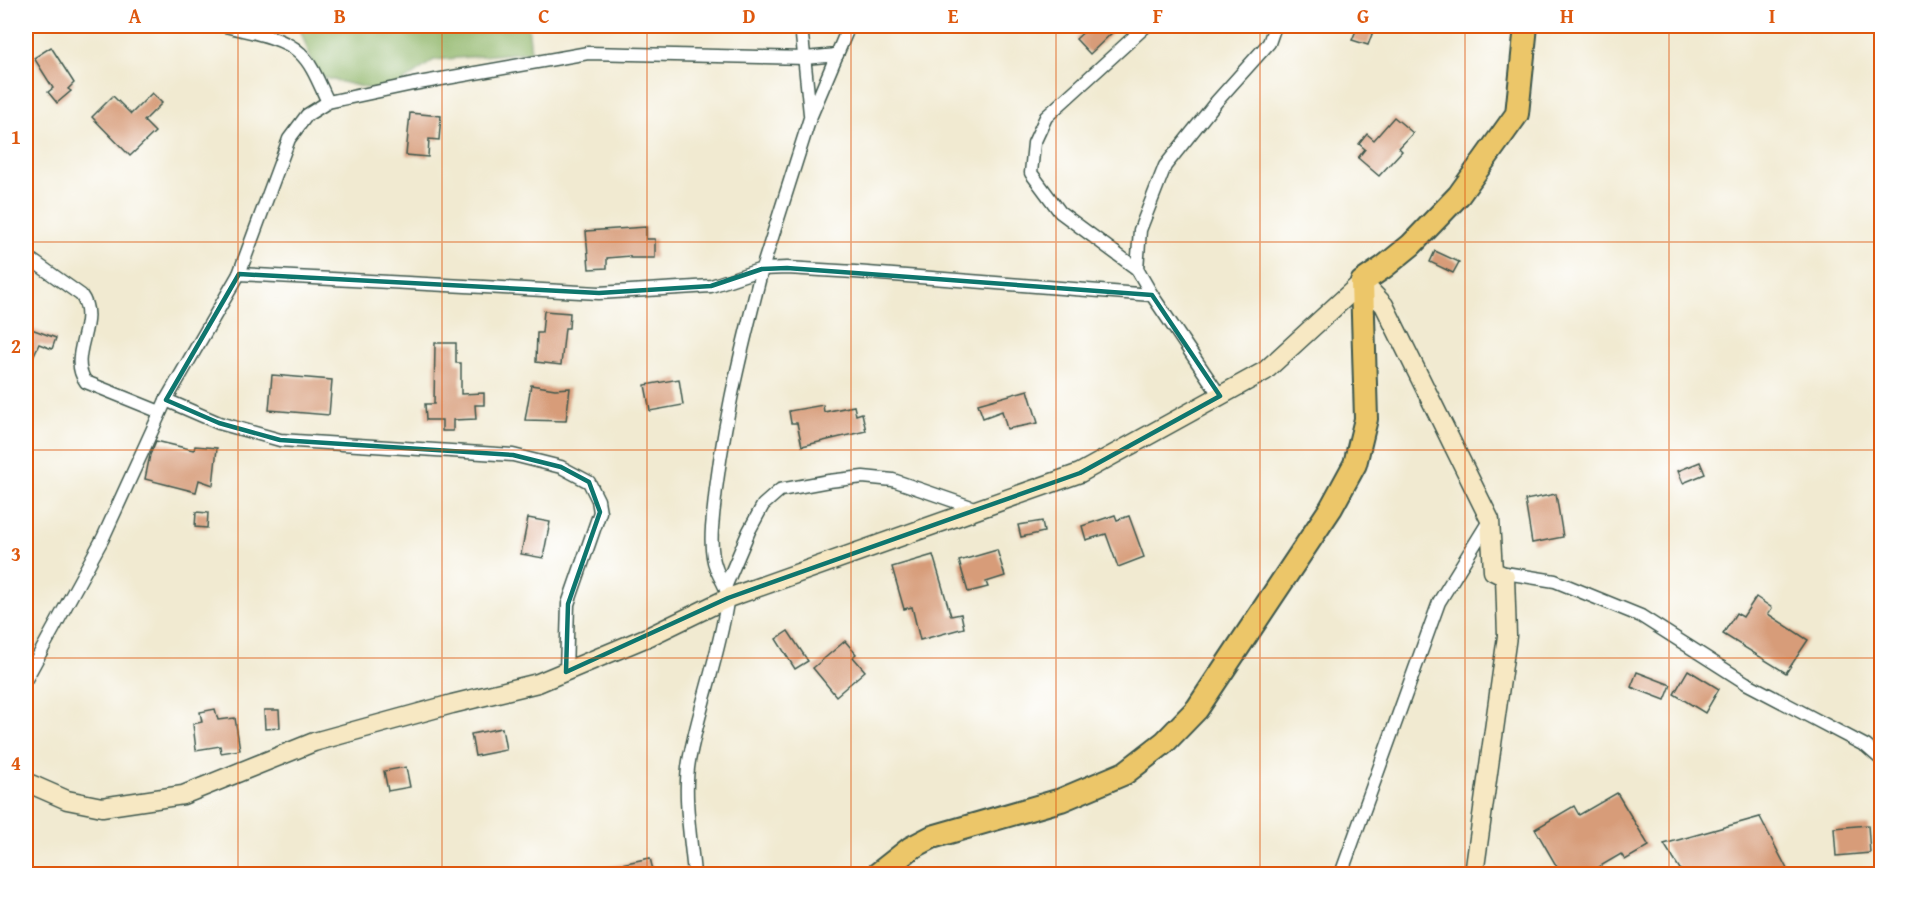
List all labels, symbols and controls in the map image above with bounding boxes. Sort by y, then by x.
text: A [129,1,142,30]
text: B [334,1,346,30]
text: C [538,1,550,30]
text: D [742,1,756,30]
text: E [948,1,959,30]
text: F [1153,1,1163,30]
text: G [1357,1,1369,30]
text: H [1560,1,1574,30]
text: I [1769,1,1775,30]
text: 1 [11,122,21,151]
text: 2 [11,331,21,360]
text: 3 [11,539,21,568]
text: 4 [11,748,21,777]

